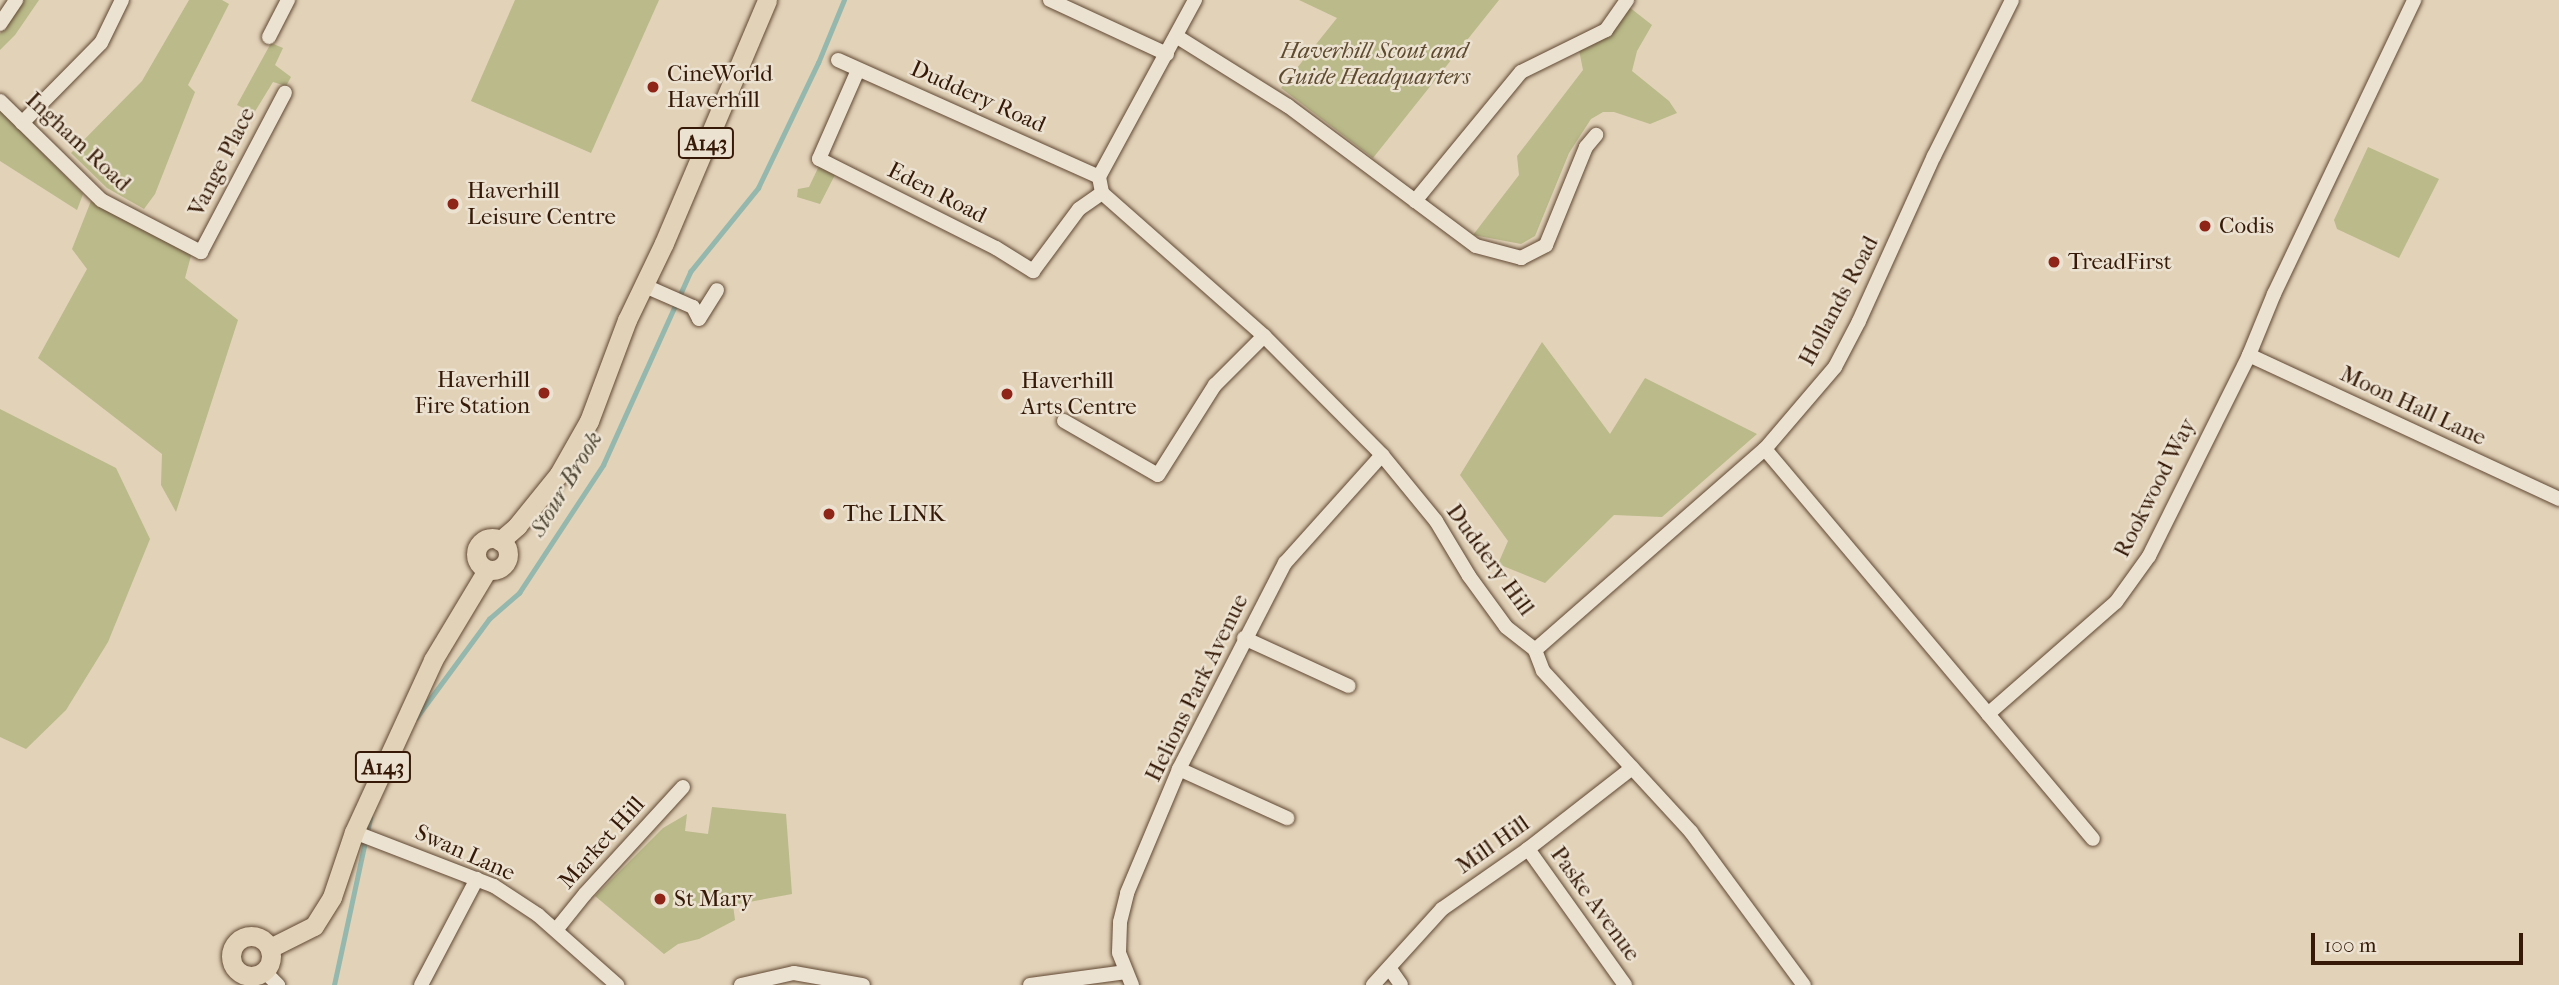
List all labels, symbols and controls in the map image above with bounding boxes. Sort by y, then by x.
park label: Haverhill Scout and Guide Headquarters [1278,37,1470,91]
street label: Duddery Road [906,55,1050,139]
place label: CineWorld Haverhill [667,60,773,114]
marker: CineWorld Haverhill [645,79,661,95]
street label: Ingham Road [20,86,136,198]
street label: Vange Place [183,103,261,221]
road number: A143 [676,125,736,160]
street label: Eden Road [883,156,991,230]
place label: Haverhill Leisure Centre [467,177,616,231]
marker: Haverhill Leisure Centre [445,196,461,212]
place label: Codis [2219,212,2274,240]
marker: Codis [2197,218,2213,234]
street label: Hollands Road [1793,231,1885,371]
place label: TreadFirst [2068,248,2172,276]
marker: TreadFirst [2046,254,2062,270]
street label: Moon Hall Lane [2336,360,2490,452]
place label: Haverhill Fire Station [415,366,530,420]
place label: Haverhill Arts Centre [1021,367,1137,421]
marker: Haverhill Fire Station [536,385,552,401]
marker: Haverhill Arts Centre [999,386,1015,402]
street label: Rookwood Way [2108,414,2202,562]
water label: Stour Brook [523,426,609,542]
street label: Duddery Hill [1440,499,1540,621]
place label: The LINK [843,500,945,528]
marker: The LINK [821,506,837,522]
street label: Helions Park Avenue [1140,590,1254,786]
road number: A143 [353,750,413,784]
street label: Market Hill [553,791,651,895]
street label: Mill Hill [1451,810,1535,880]
street label: Swan Lane [411,819,519,887]
street label: Paske Avenue [1544,841,1646,967]
place label: St Mary [674,885,753,913]
marker: St Mary [652,891,668,907]
scale bar [2314,918,2526,962]
text: 100 m [2324,933,2377,957]

